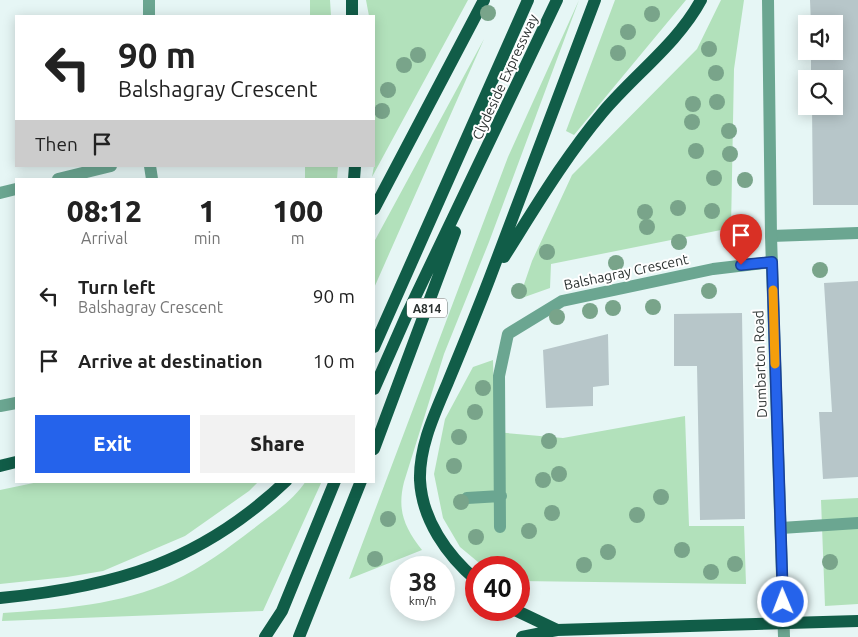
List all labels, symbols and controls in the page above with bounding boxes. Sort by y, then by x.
street label: Clydeside Expressway [469,11,541,142]
map controls [798,15,843,115]
button: sound [798,15,843,60]
icon: left [35,35,100,100]
text: 90 m [118,35,196,75]
button: search [798,70,843,115]
text: Balshagray Crescent [118,76,317,101]
icon: arrive [88,130,116,158]
text: Then [35,133,78,155]
text: 08:12 [67,194,142,228]
text: 1 [199,194,216,228]
text: 100 [272,194,323,228]
pin [720,214,762,265]
icon: arrive [727,221,755,249]
text: Arrival [81,229,128,247]
text: min [194,229,221,247]
text: m [291,229,305,247]
street label: Balshagray Crescent [562,251,690,293]
text: Turn left [78,276,156,298]
icon: left [35,282,63,310]
text: 90 m [313,285,355,307]
text: Balshagray Crescent [78,298,223,316]
road number: A814 [407,298,447,318]
street label: Dumbarton Road [750,310,770,418]
icon: arrive [35,347,63,375]
text: Arrive at destination [78,350,263,372]
text: 10 m [313,350,355,372]
button: Exit [35,415,190,473]
button: Share [200,415,355,473]
speed limit sign: 40 [465,556,530,621]
text: 38 [408,568,437,596]
position arrow [756,575,808,627]
text: km/h [409,594,436,607]

